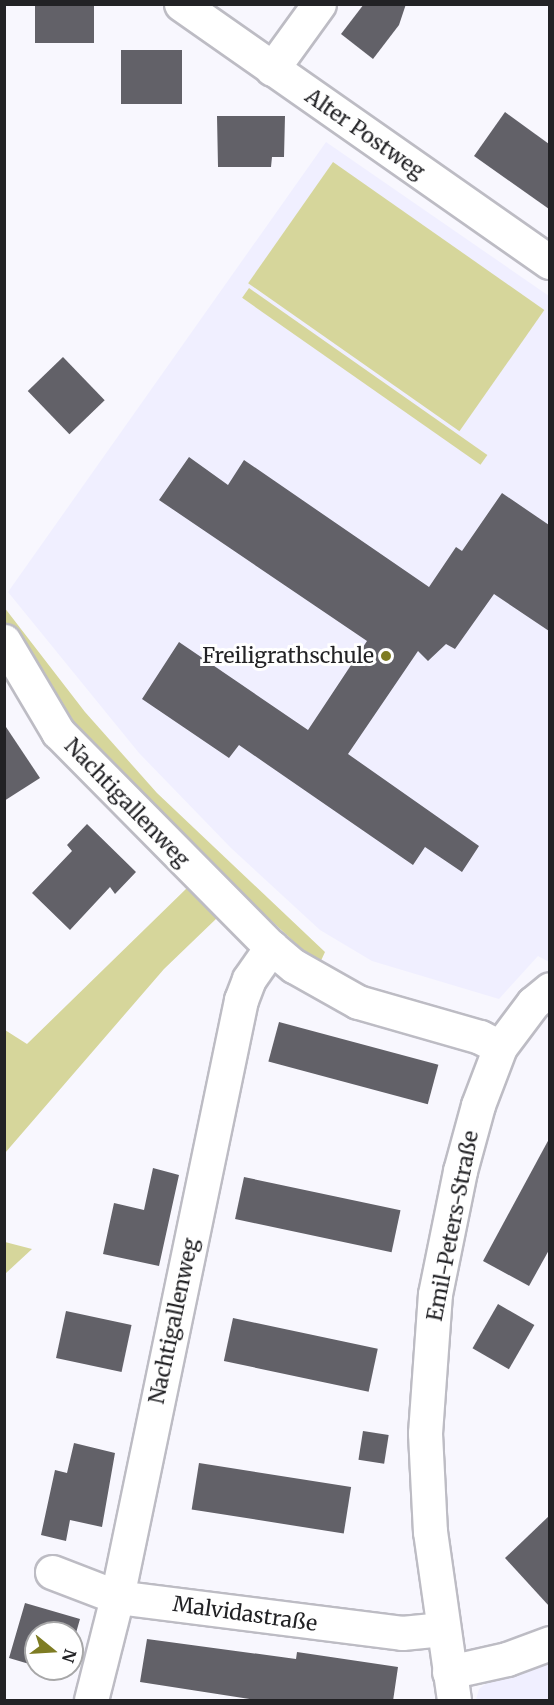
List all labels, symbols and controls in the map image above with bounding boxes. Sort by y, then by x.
street label: Alter Postweg [300,84,430,184]
place label: Freiligrathschule [202,643,374,669]
marker: Freiligrathschule [379,649,393,663]
street label: Nachtigallenweg [59,733,195,873]
street label: Emil-Peters-Straße [422,1129,484,1323]
street label: Nachtigallenweg [144,1236,204,1406]
street label: Malvidastraße [171,1591,319,1637]
north arrow [24,1621,84,1681]
text: N [58,1647,81,1665]

